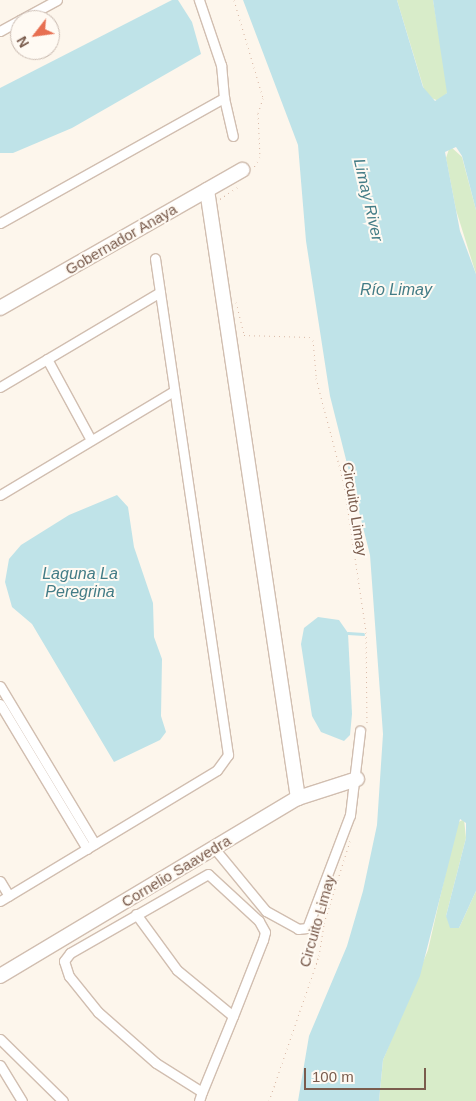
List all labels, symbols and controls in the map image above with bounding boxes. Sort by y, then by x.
north arrow [10,10,60,60]
text: N [13,34,32,50]
water label: Limay River [349,157,387,243]
street label: Gobernador Anaya [62,200,180,278]
water label: Río Limay [360,280,432,300]
street label: Circuito Limay [339,461,371,557]
water label: Laguna La Peregrina [42,564,118,602]
street label: Cornelio Saavedra [118,831,234,911]
street label: Circuito Limay [295,873,339,969]
scale bar [306,1058,428,1090]
text: 100 m [312,1068,354,1085]

